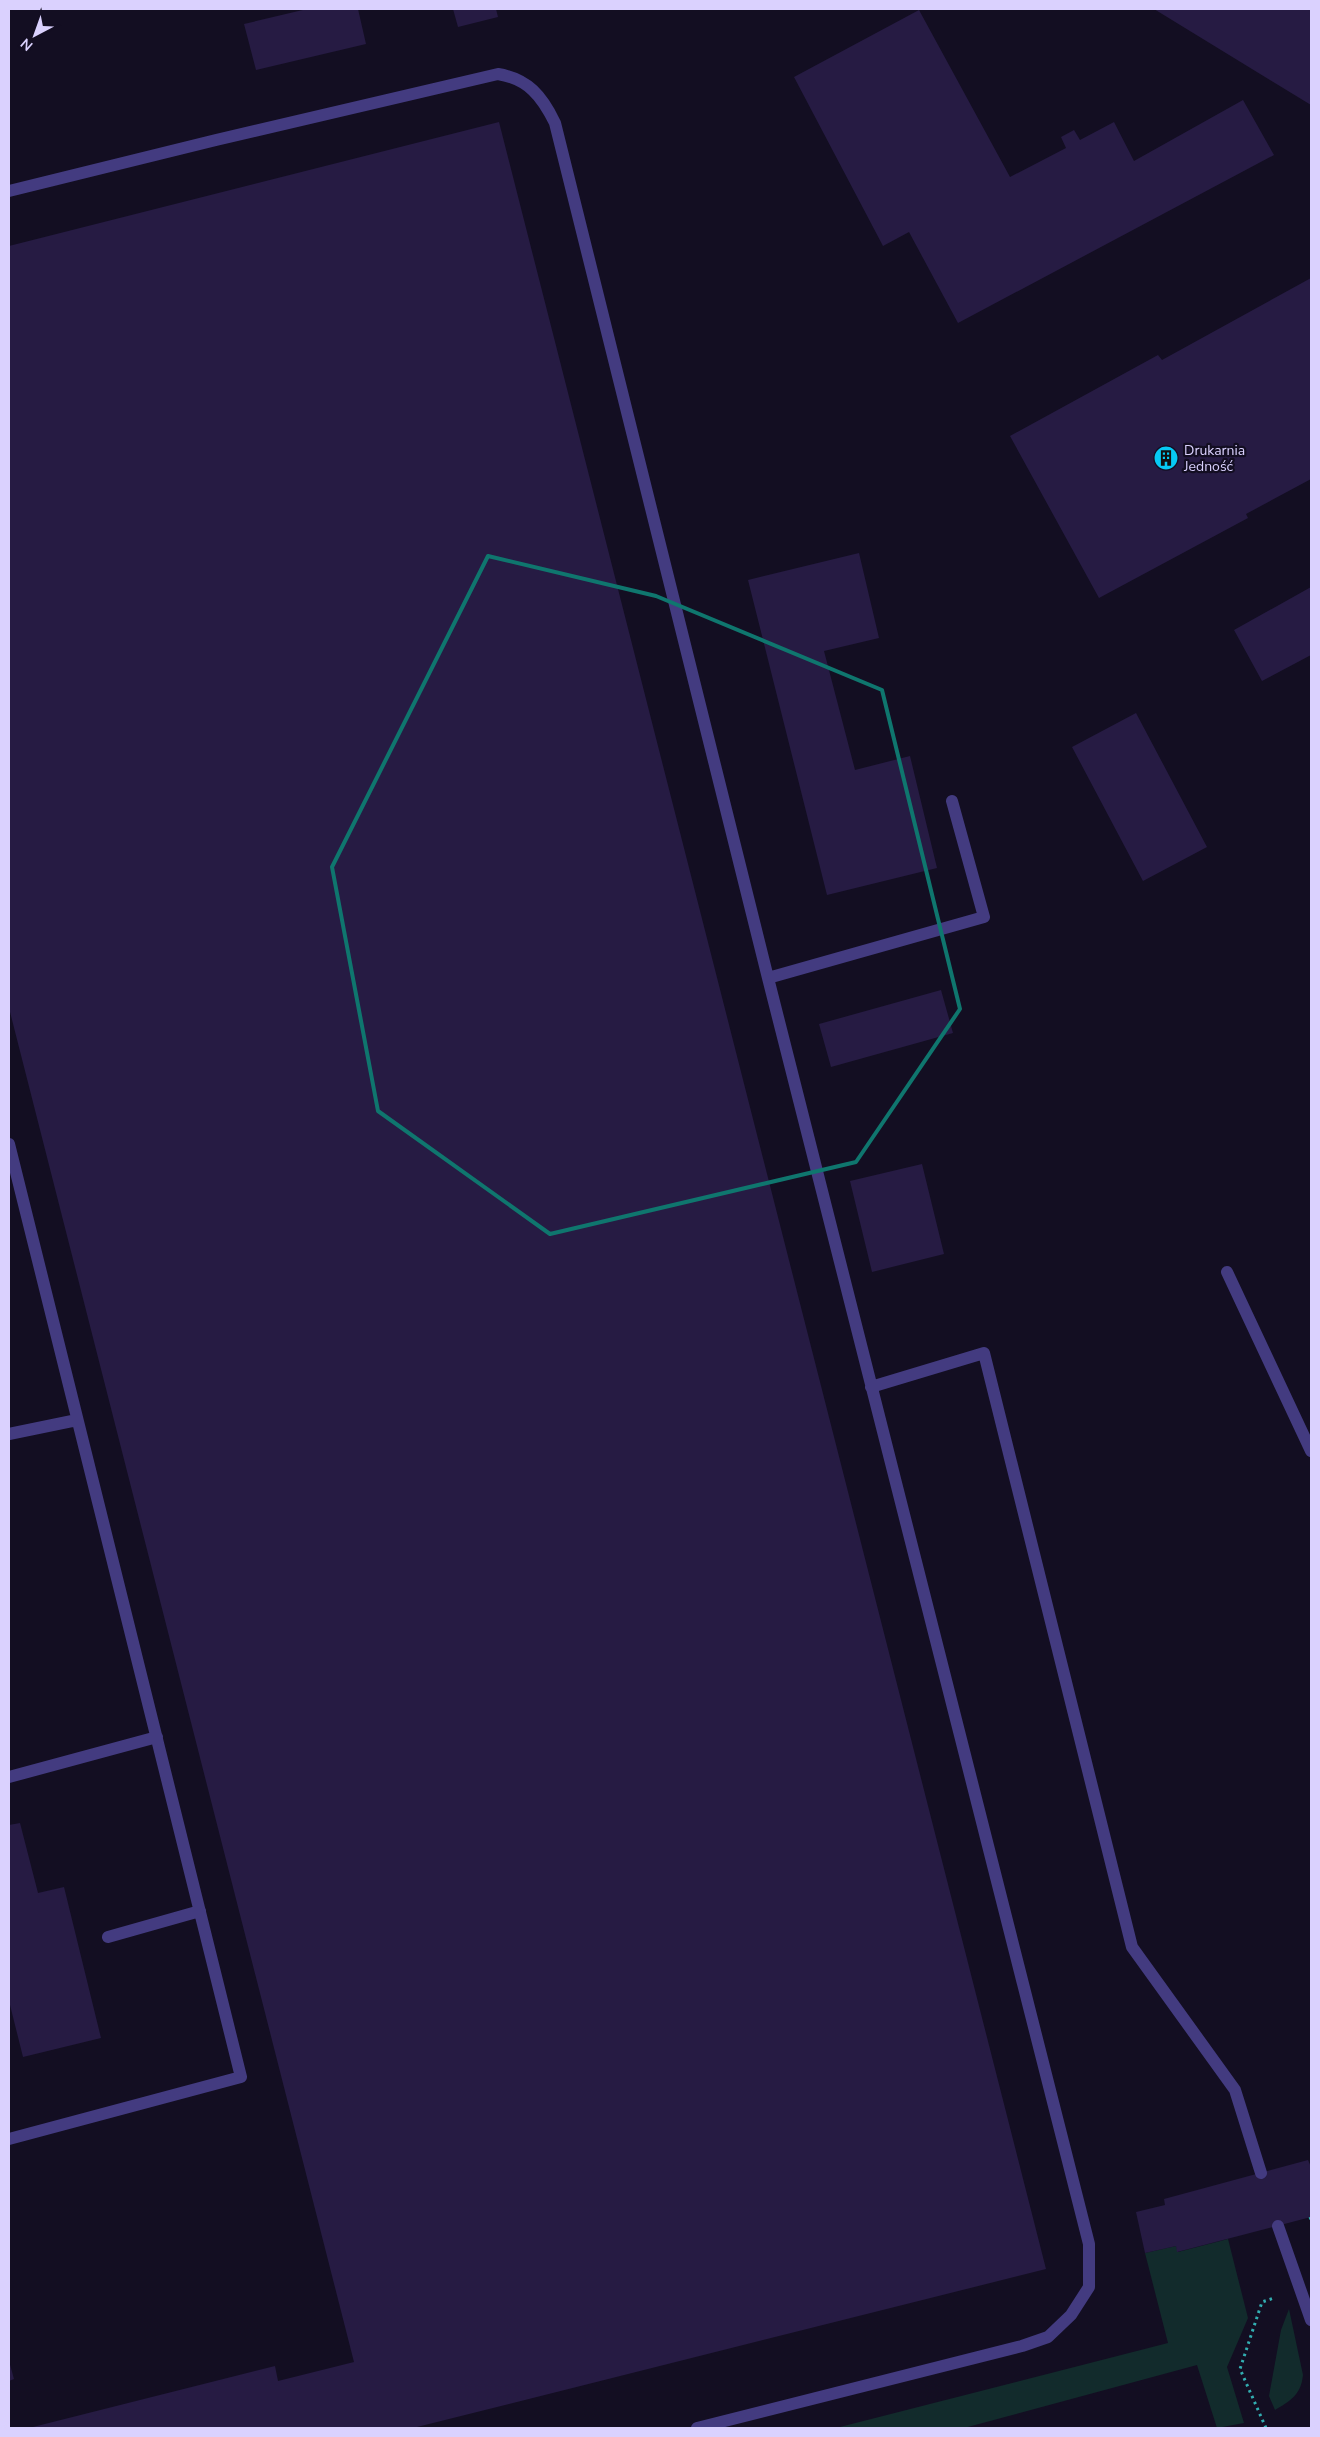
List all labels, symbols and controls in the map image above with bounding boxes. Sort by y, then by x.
north arrow [10,10,60,60]
text: N [17,34,37,55]
place label: Drukarnia Jedność [1183,441,1245,476]
building icon: Drukarnia Jedność [1153,445,1179,471]

